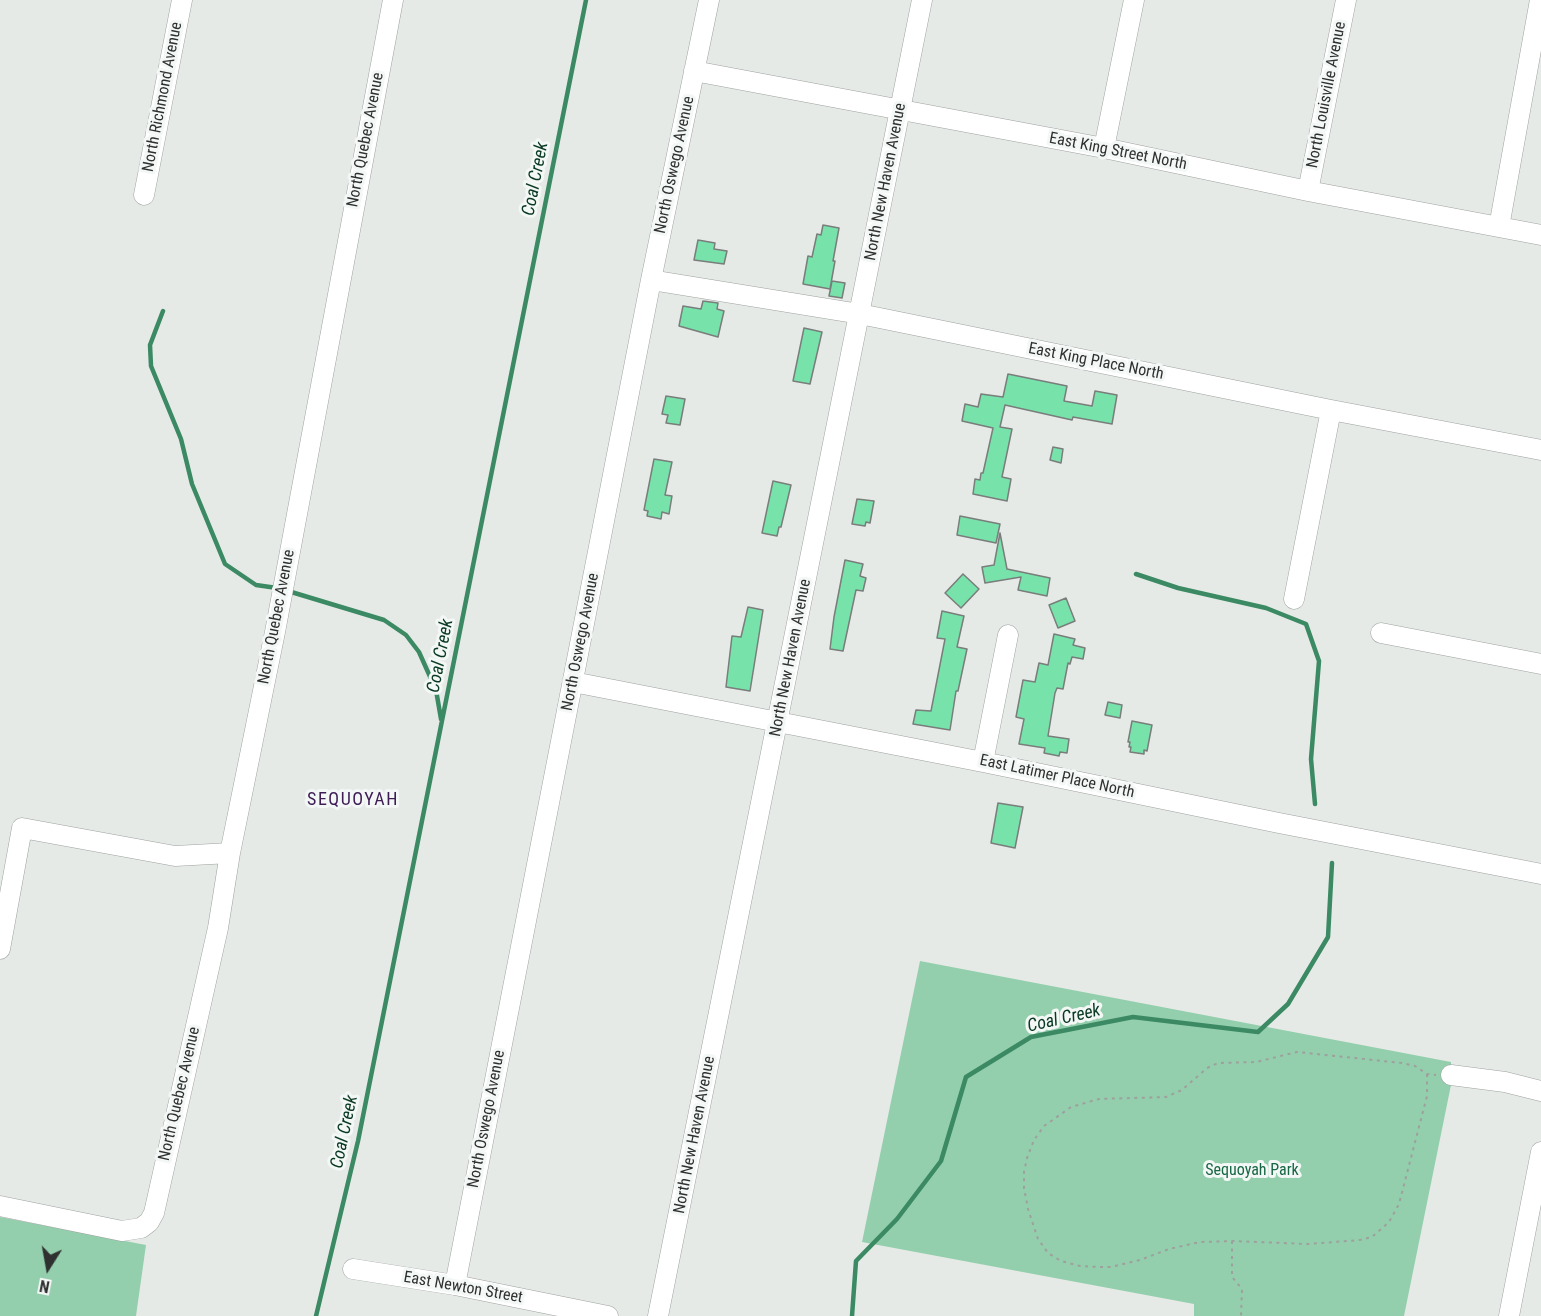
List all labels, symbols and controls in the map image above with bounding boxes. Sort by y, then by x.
street label: North Louisville Avenue [1303,20,1351,170]
street label: North Richmond Avenue [139,21,187,173]
street label: North Quebec Avenue [344,71,388,209]
street label: North Oswego Avenue [651,95,699,235]
street label: North New Haven Avenue [861,102,911,262]
street label: East King Street North [1048,129,1188,175]
water label: Coal Creek [518,140,554,218]
street label: East King Place North [1027,339,1165,385]
street label: North Quebec Avenue [255,548,299,686]
street label: North Oswego Avenue [558,572,604,712]
street label: North New Haven Avenue [766,578,816,738]
water label: Coal Creek [423,617,459,695]
street label: East Latimer Place North [978,751,1136,803]
district label: SEQUOYAH [307,789,399,811]
water label: Coal Creek [1025,1000,1103,1038]
street label: North Quebec Avenue [155,1025,205,1163]
street label: North Oswego Avenue [464,1049,510,1189]
street label: North New Haven Avenue [670,1055,720,1215]
water label: Coal Creek [327,1093,363,1171]
park label: Sequoyah Park [1205,1161,1299,1181]
north arrow [18,1238,78,1298]
street label: East Newton Street [402,1268,524,1308]
text: N [38,1276,51,1296]

